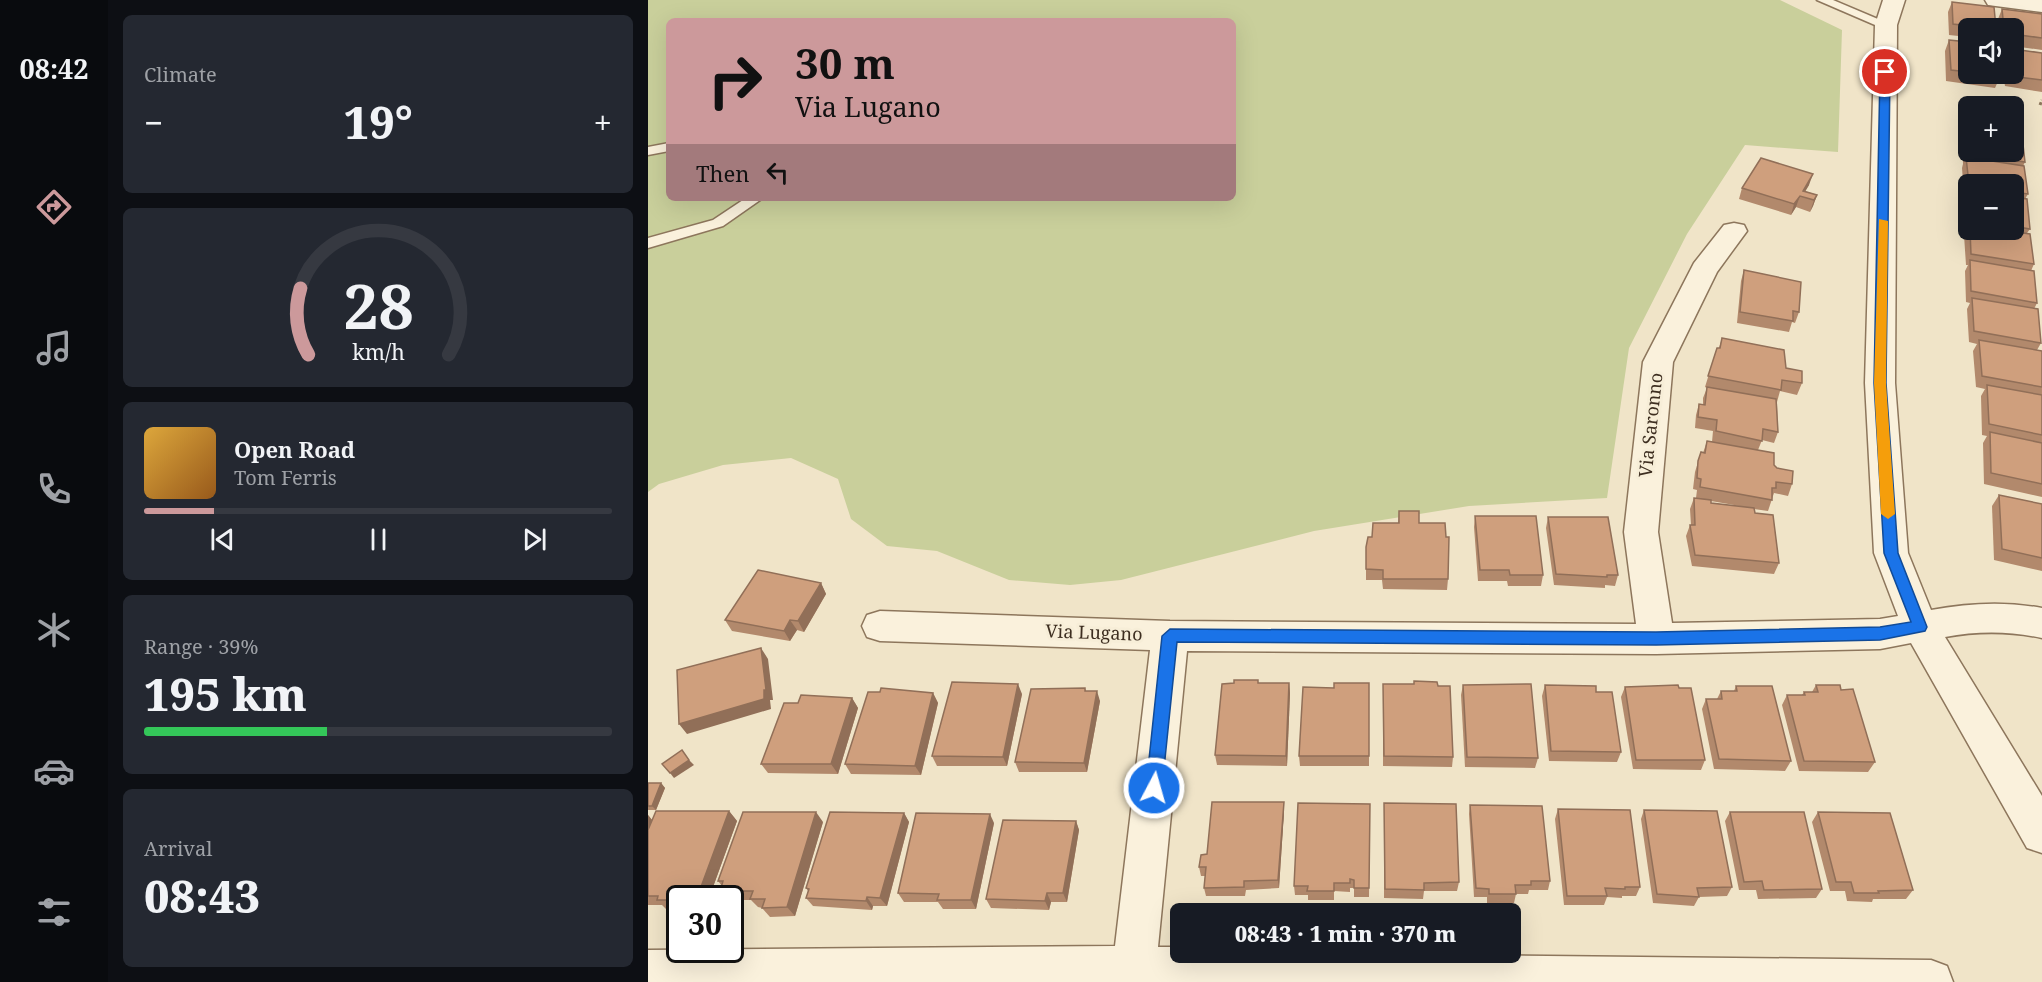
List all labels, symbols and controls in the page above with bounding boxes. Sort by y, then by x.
map controls [1958,18,2024,240]
button: sound [1958,18,2024,84]
text: 30 m [795,34,895,91]
icon: right [696,42,774,120]
pin [1859,46,1910,97]
text: 08:42 [19,50,89,87]
icon: arrive [1868,55,1901,88]
text: Climate [144,61,217,88]
text: Via Lugano [795,88,941,125]
text: 19° [344,91,413,152]
button: + [1958,96,2024,162]
text: − [144,100,163,145]
text: + [594,100,612,145]
icon: left [761,156,794,189]
text: Then [696,158,749,188]
button: − [1958,174,2024,240]
icon: directions [33,186,75,228]
text: 28 [343,262,413,347]
icon: music [33,327,75,369]
text: km/h [352,337,405,366]
street label: Via Saronno [1633,371,1667,478]
text: Open Road [234,434,355,464]
text: Tom Ferris [234,464,337,491]
icon: phone [33,468,75,510]
icon: previous [206,523,239,556]
icon: pause [362,523,395,556]
icon: next [518,523,551,556]
icon: climate [33,609,75,651]
street label: Via Lugano [1045,618,1143,646]
text: Range · 39% [144,633,258,660]
text: 195 km [144,663,307,724]
icon: car [33,750,75,792]
position arrow [1122,756,1186,820]
text: Arrival [144,835,212,862]
text: 08:43 [144,865,260,926]
speed limit sign: 30 [666,885,744,963]
icon: filters [33,891,75,933]
text: 08:43 · 1 min · 370 m [1235,918,1456,948]

